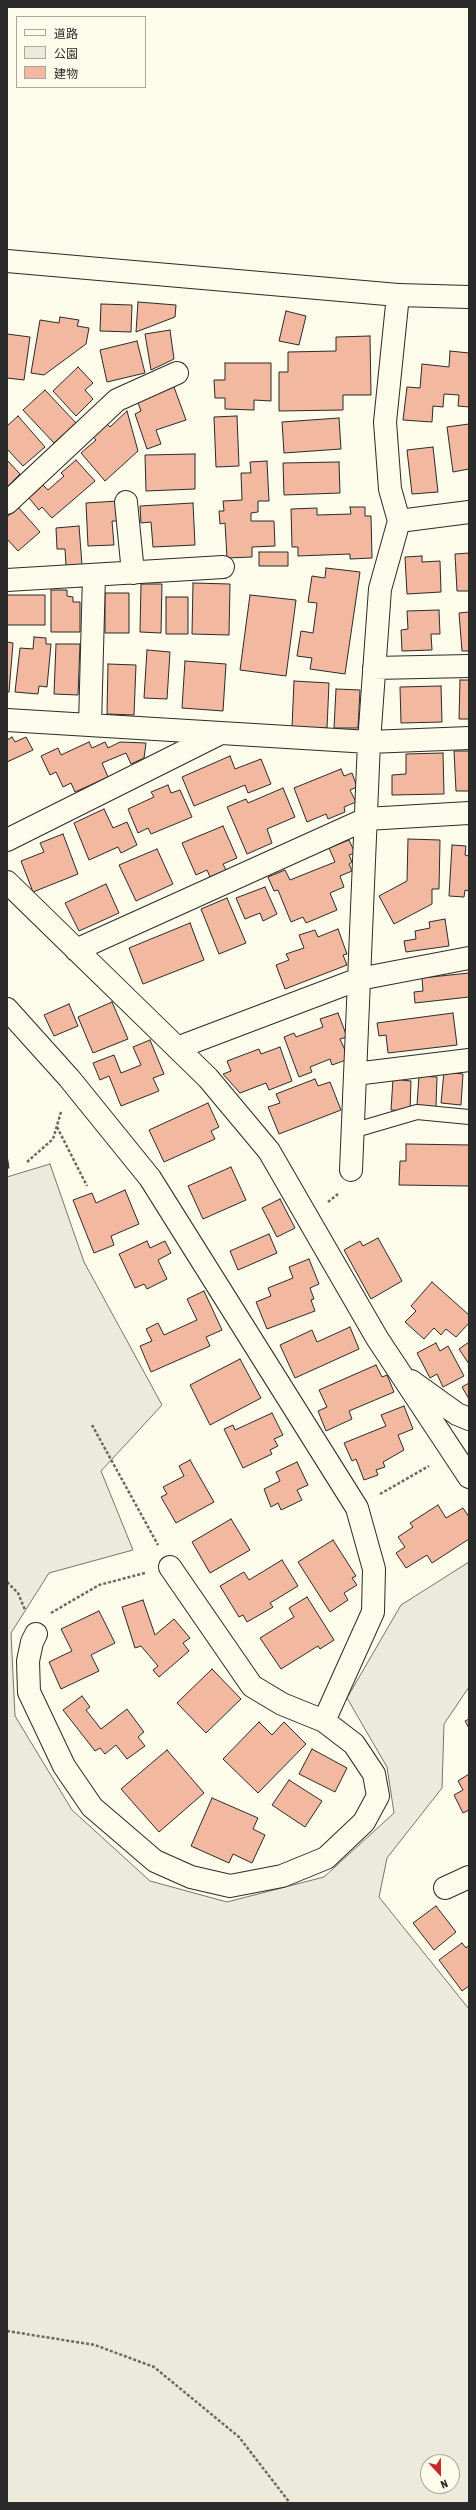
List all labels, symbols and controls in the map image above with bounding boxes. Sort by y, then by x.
legend [16,16,146,88]
text: 道路 [54,27,78,41]
text: 公園 [54,47,78,61]
text: 建物 [54,67,78,81]
north arrow [420,2454,460,2494]
text: N [439,2477,449,2491]

